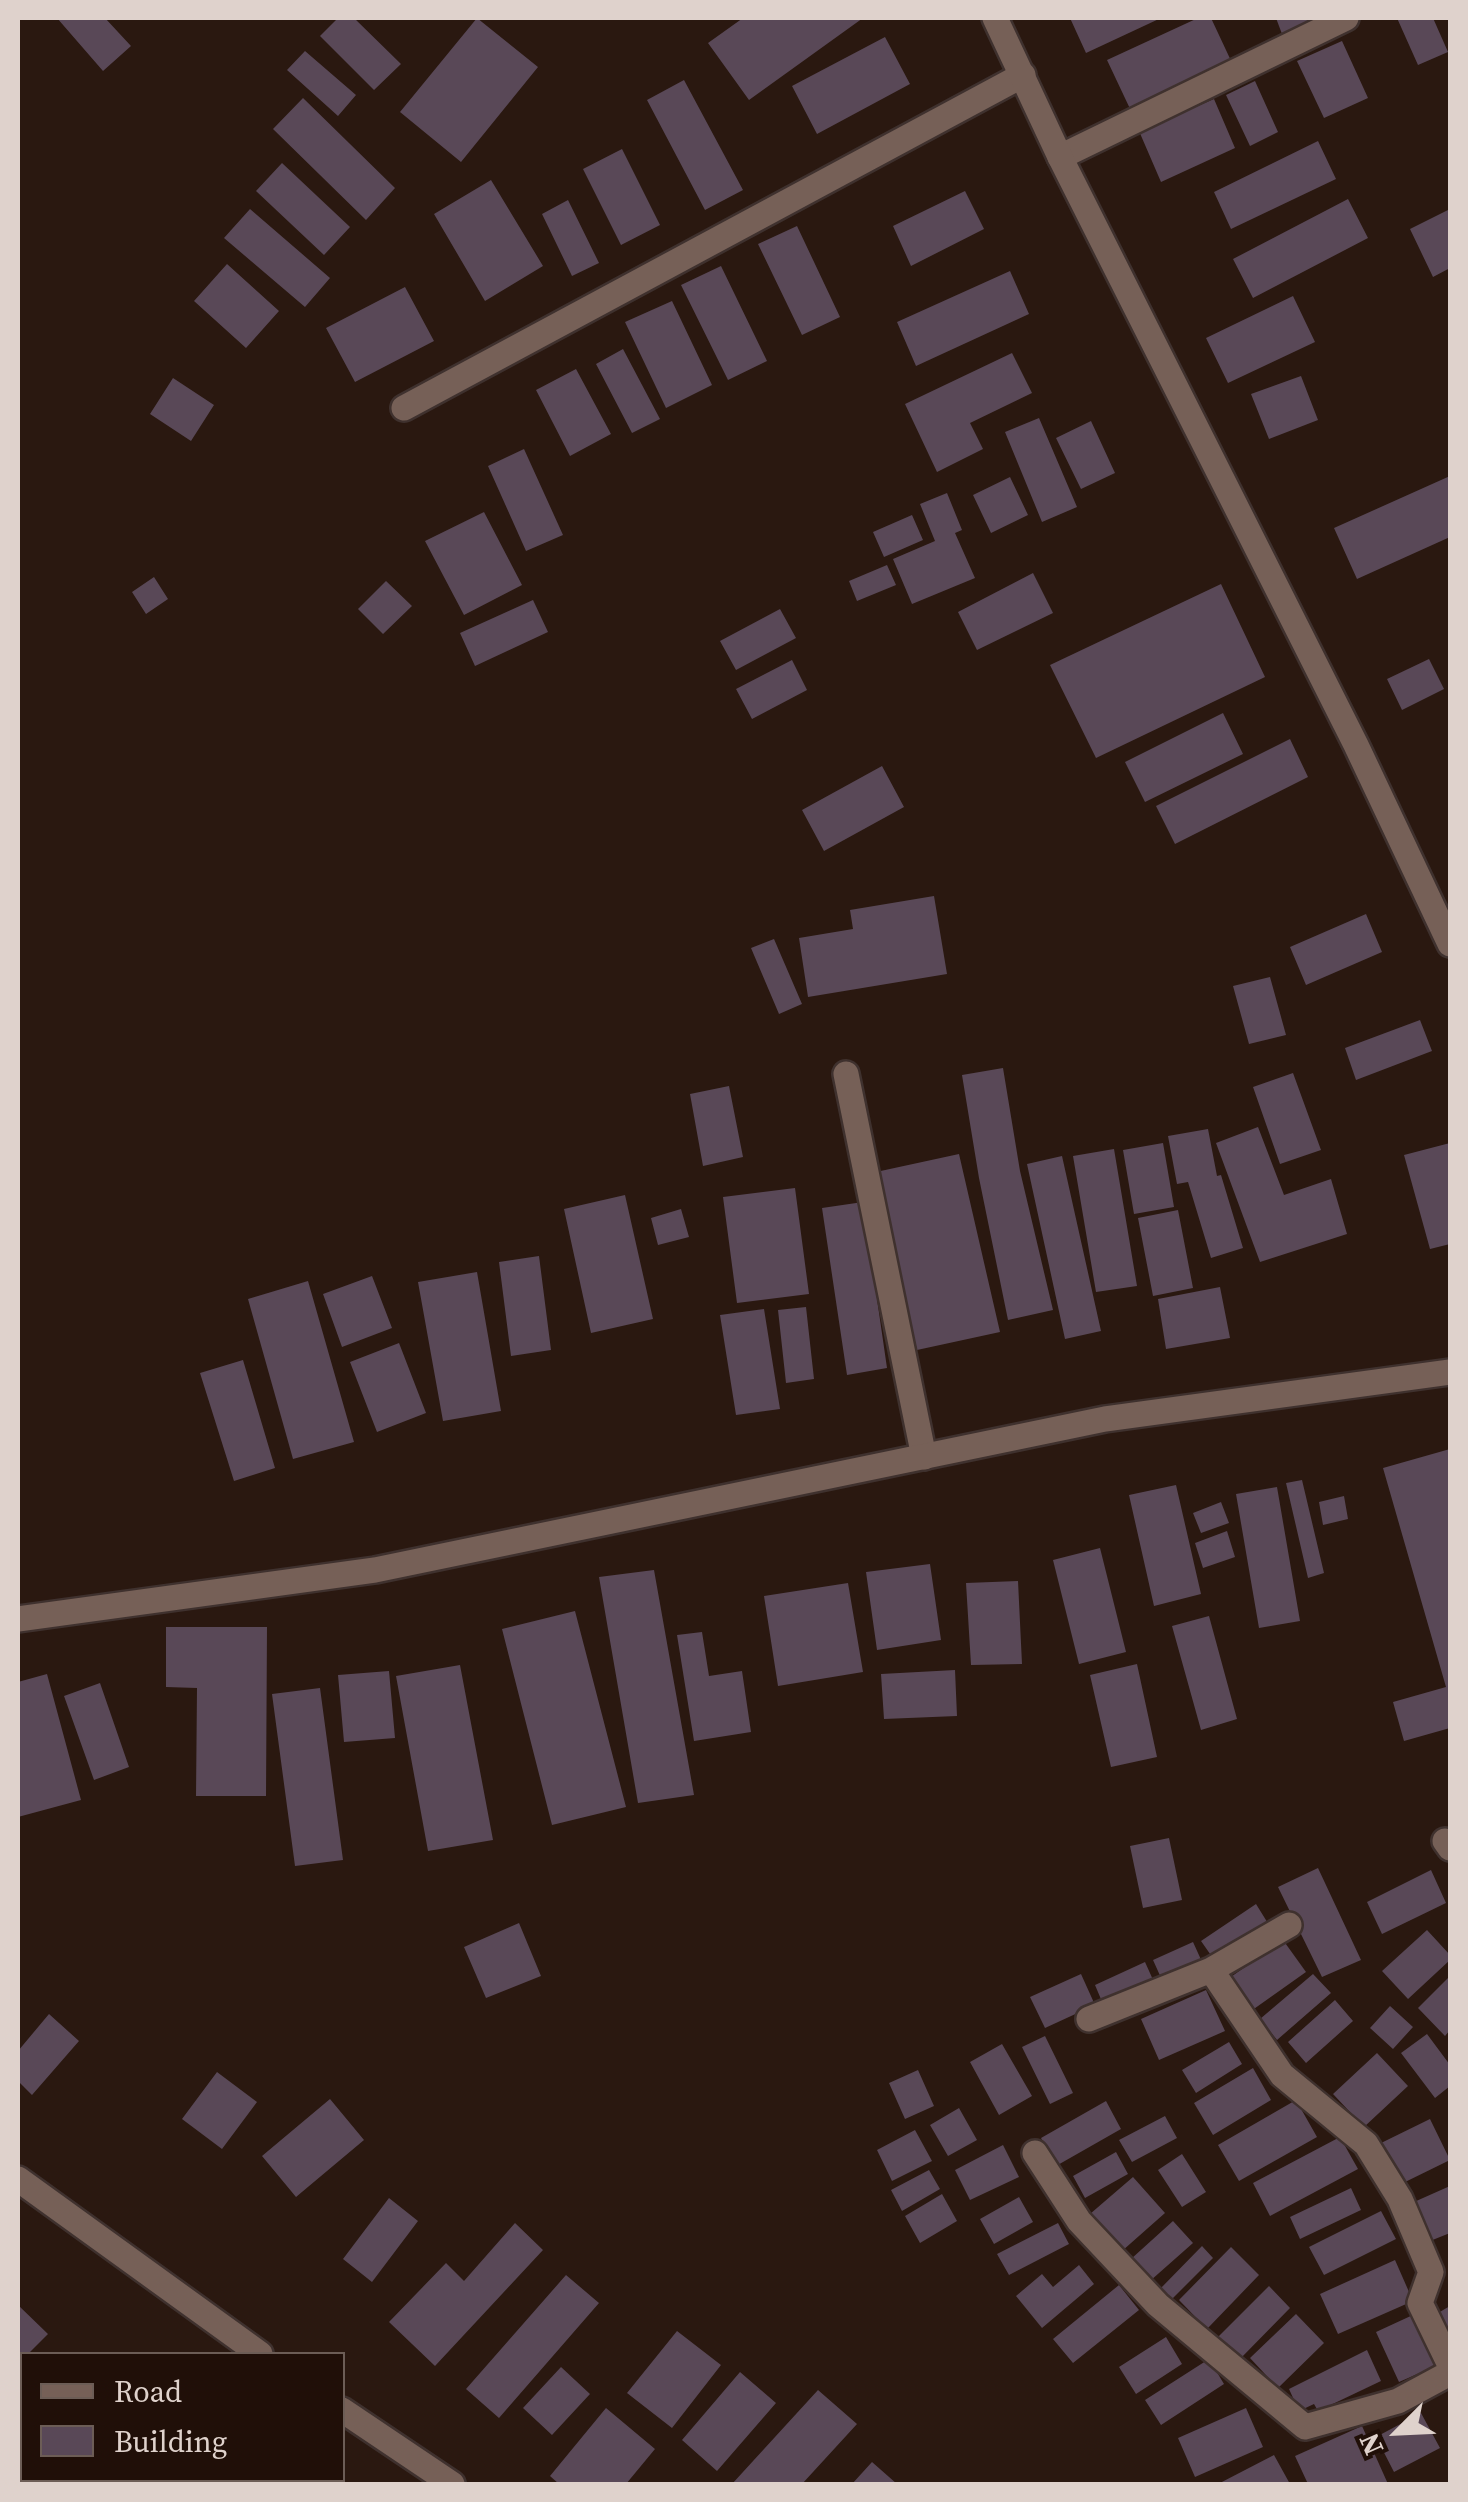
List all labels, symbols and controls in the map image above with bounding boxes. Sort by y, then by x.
legend [20,2352,345,2482]
text: Road [114,2371,182,2412]
north arrow [1348,2382,1448,2482]
text: Building [114,2421,227,2462]
text: N [1349,2427,1392,2461]

